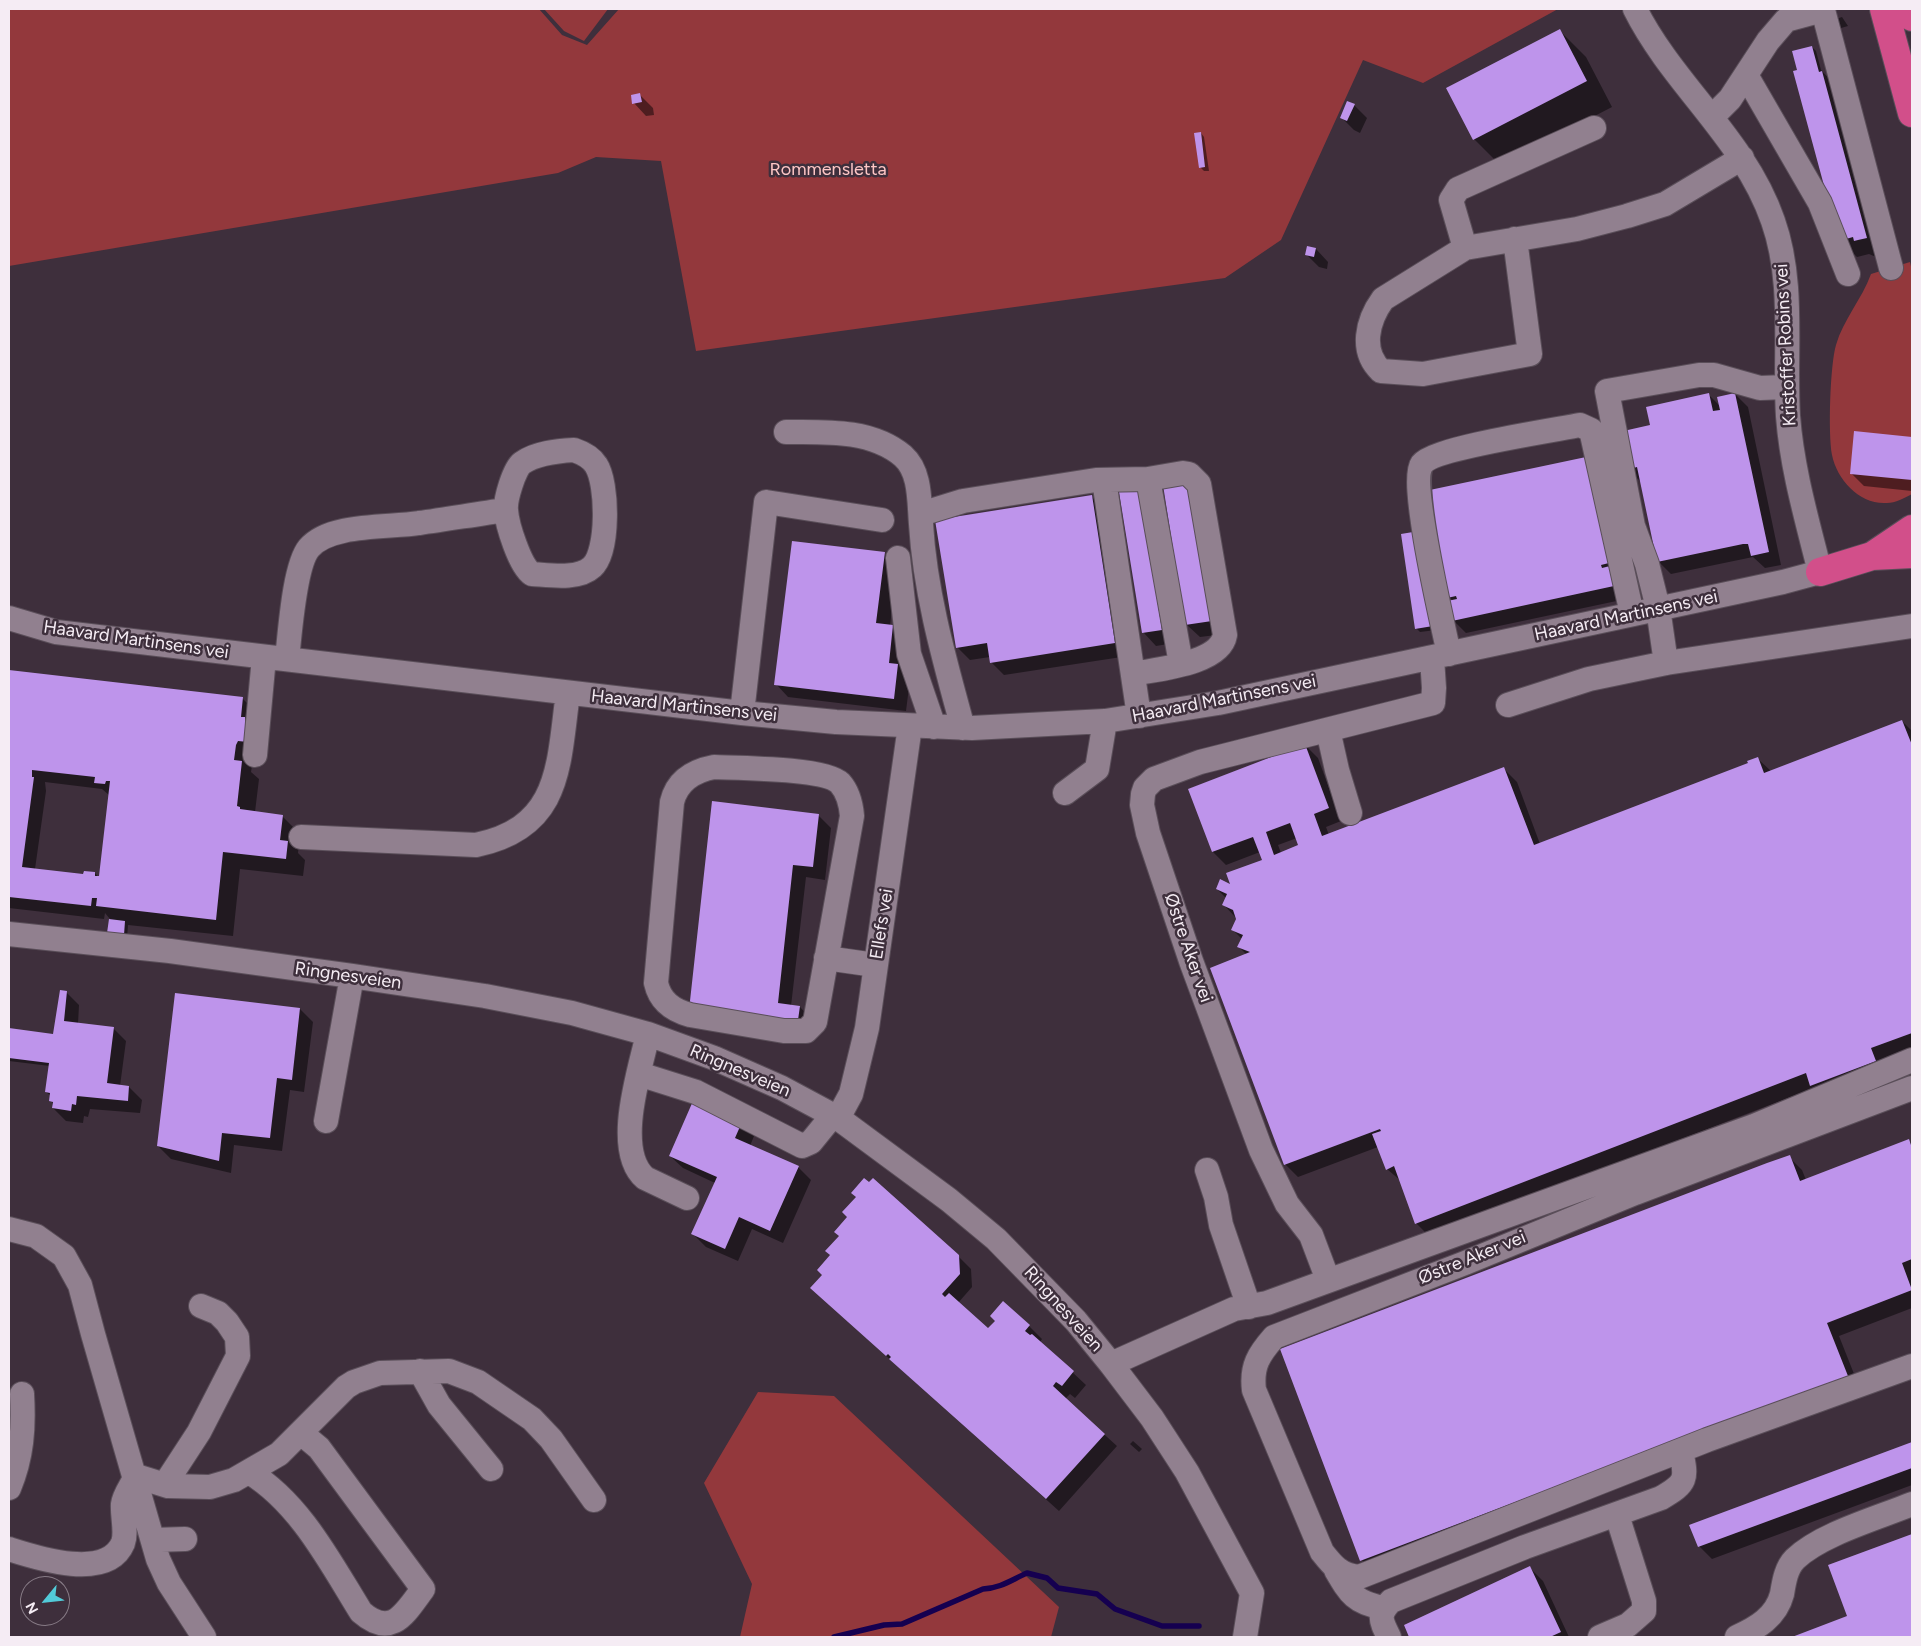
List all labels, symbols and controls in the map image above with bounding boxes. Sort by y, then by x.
park label: Rommensletta [769,159,887,181]
street label: Kristoffer Robins vei [1771,263,1801,427]
street label: Haavard Martinsens vei [1532,586,1720,646]
street label: Haavard Martinsens vei [42,616,230,664]
street label: Haavard Martinsens vei [1130,671,1318,727]
street label: Haavard Martinsens vei [590,685,778,727]
street label: Ellefs vei [866,887,898,961]
street label: Østre Aker vei [1159,891,1217,1005]
street label: Ringnesveien [293,958,403,994]
street label: Ringnesveien [686,1040,794,1102]
street label: Østre Aker vei [1415,1227,1529,1289]
street label: Ringnesveien [1019,1262,1107,1356]
north arrow [20,1576,70,1626]
text: N [22,1599,42,1617]

